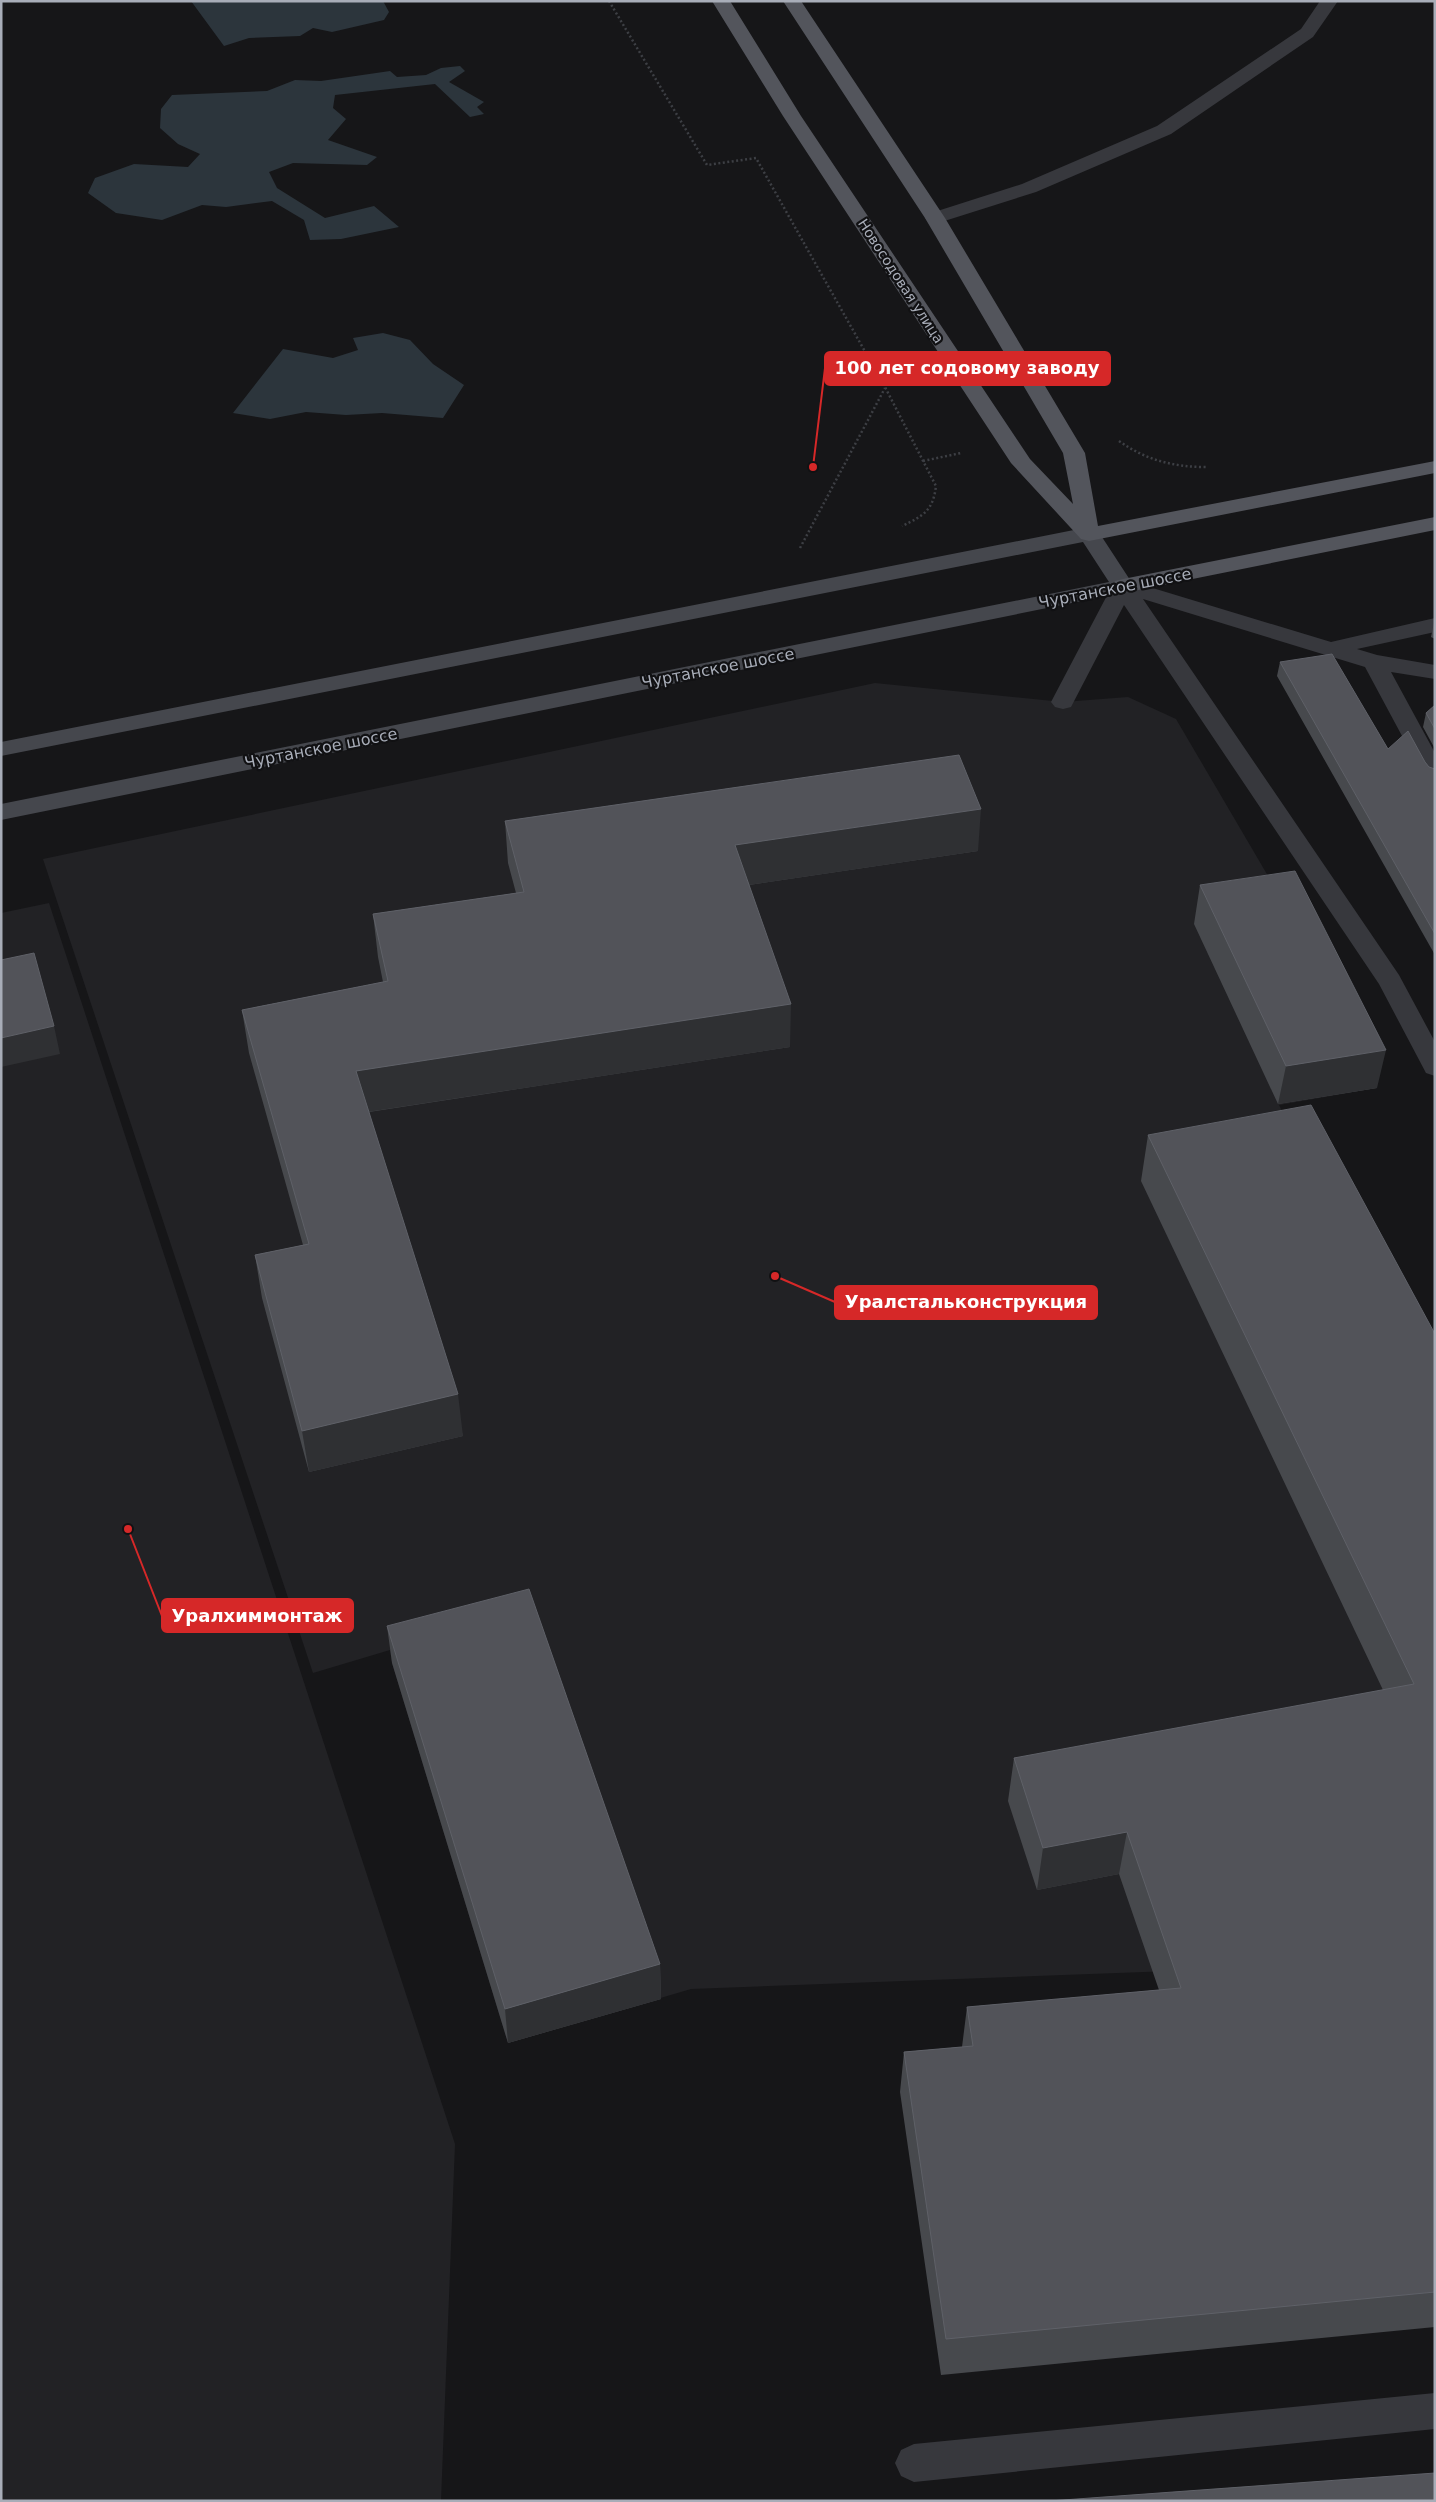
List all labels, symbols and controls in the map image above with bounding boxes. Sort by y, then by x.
street label: Новосодовая улица [855,216,947,346]
callout: 100 лет содовому заводу [825,352,1110,385]
text: 100 лет содовому заводу [835,357,1100,378]
street label: Чуртанское шоссе [1037,564,1193,612]
street label: Чуртанское шоссе [640,644,796,692]
street label: Чуртанское шоссе [243,724,399,772]
callout: Уралстальконструкция [835,1286,1097,1319]
text: Уралстальконструкция [845,1291,1087,1312]
callout: Уралхиммонтаж [162,1599,353,1632]
text: Уралхиммонтаж [171,1605,343,1626]

